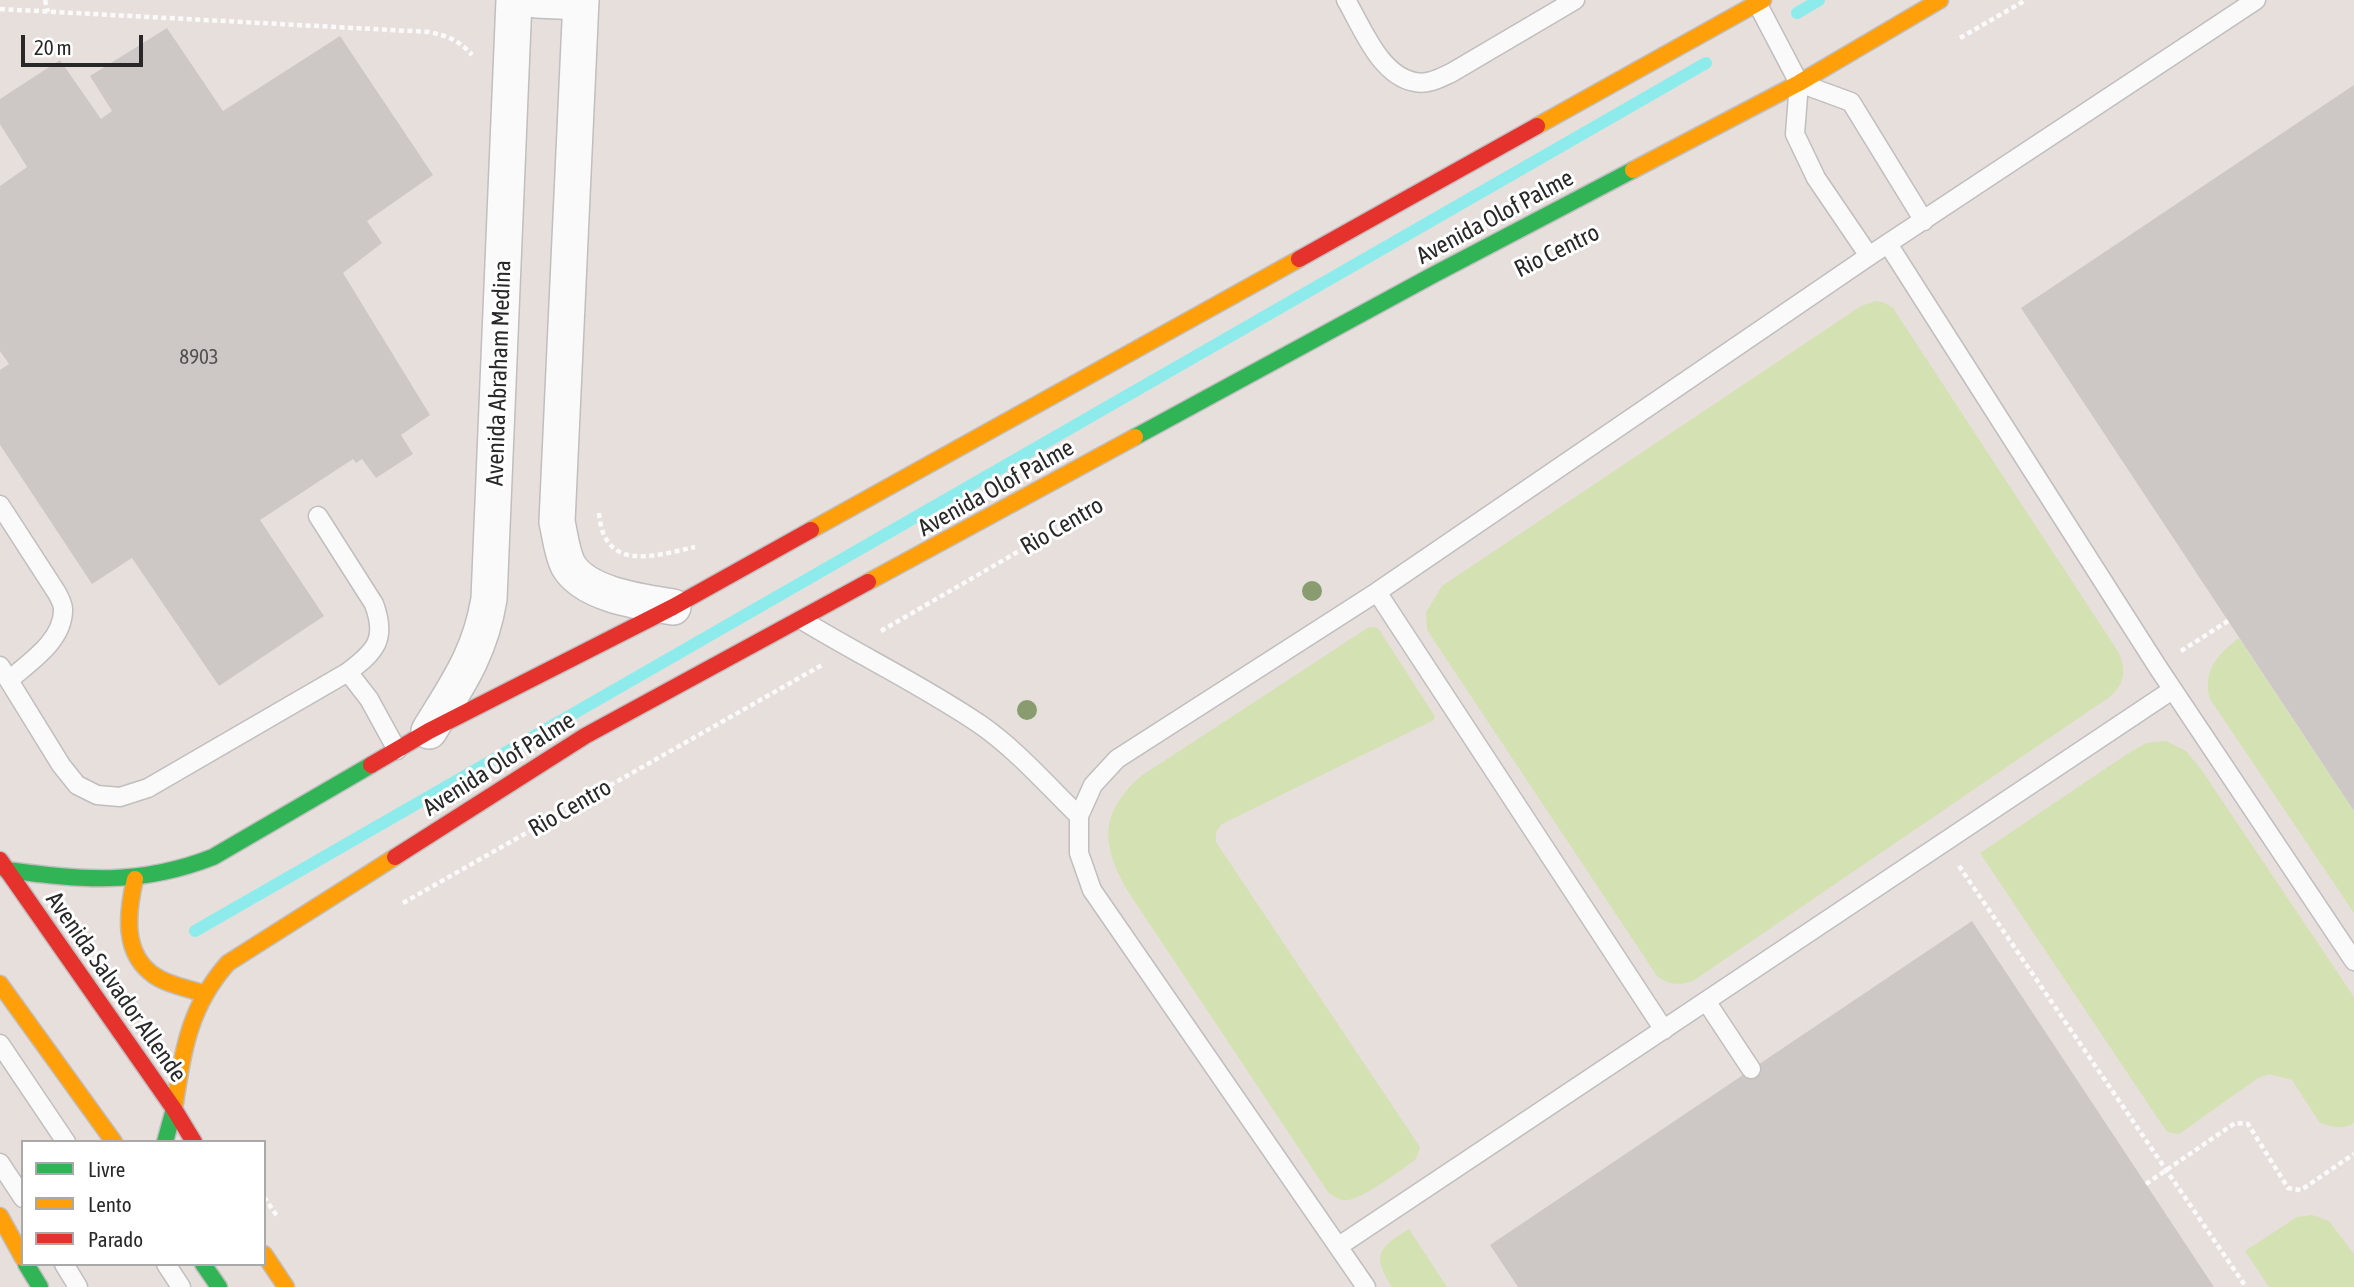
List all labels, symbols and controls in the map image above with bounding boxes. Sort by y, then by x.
scale bar [24,21,147,65]
text: 20 m [34,35,72,59]
street label: Avenida Olof Palme [1412,164,1578,270]
street label: Rio Centro [1510,218,1604,284]
street label: Avenida Abraham Medina [481,260,517,486]
house number: 8903 [179,344,219,370]
street label: Avenida Olof Palme [913,433,1079,543]
street label: Rio Centro [1016,491,1108,561]
street label: Avenida Olof Palme [418,706,580,822]
street label: Rio Centro [524,773,616,843]
street label: Avenida Salvador Allende [40,886,192,1088]
legend [21,1140,266,1266]
text: Livre [88,1157,125,1181]
text: Lento [88,1192,132,1216]
text: Parado [88,1227,143,1251]

